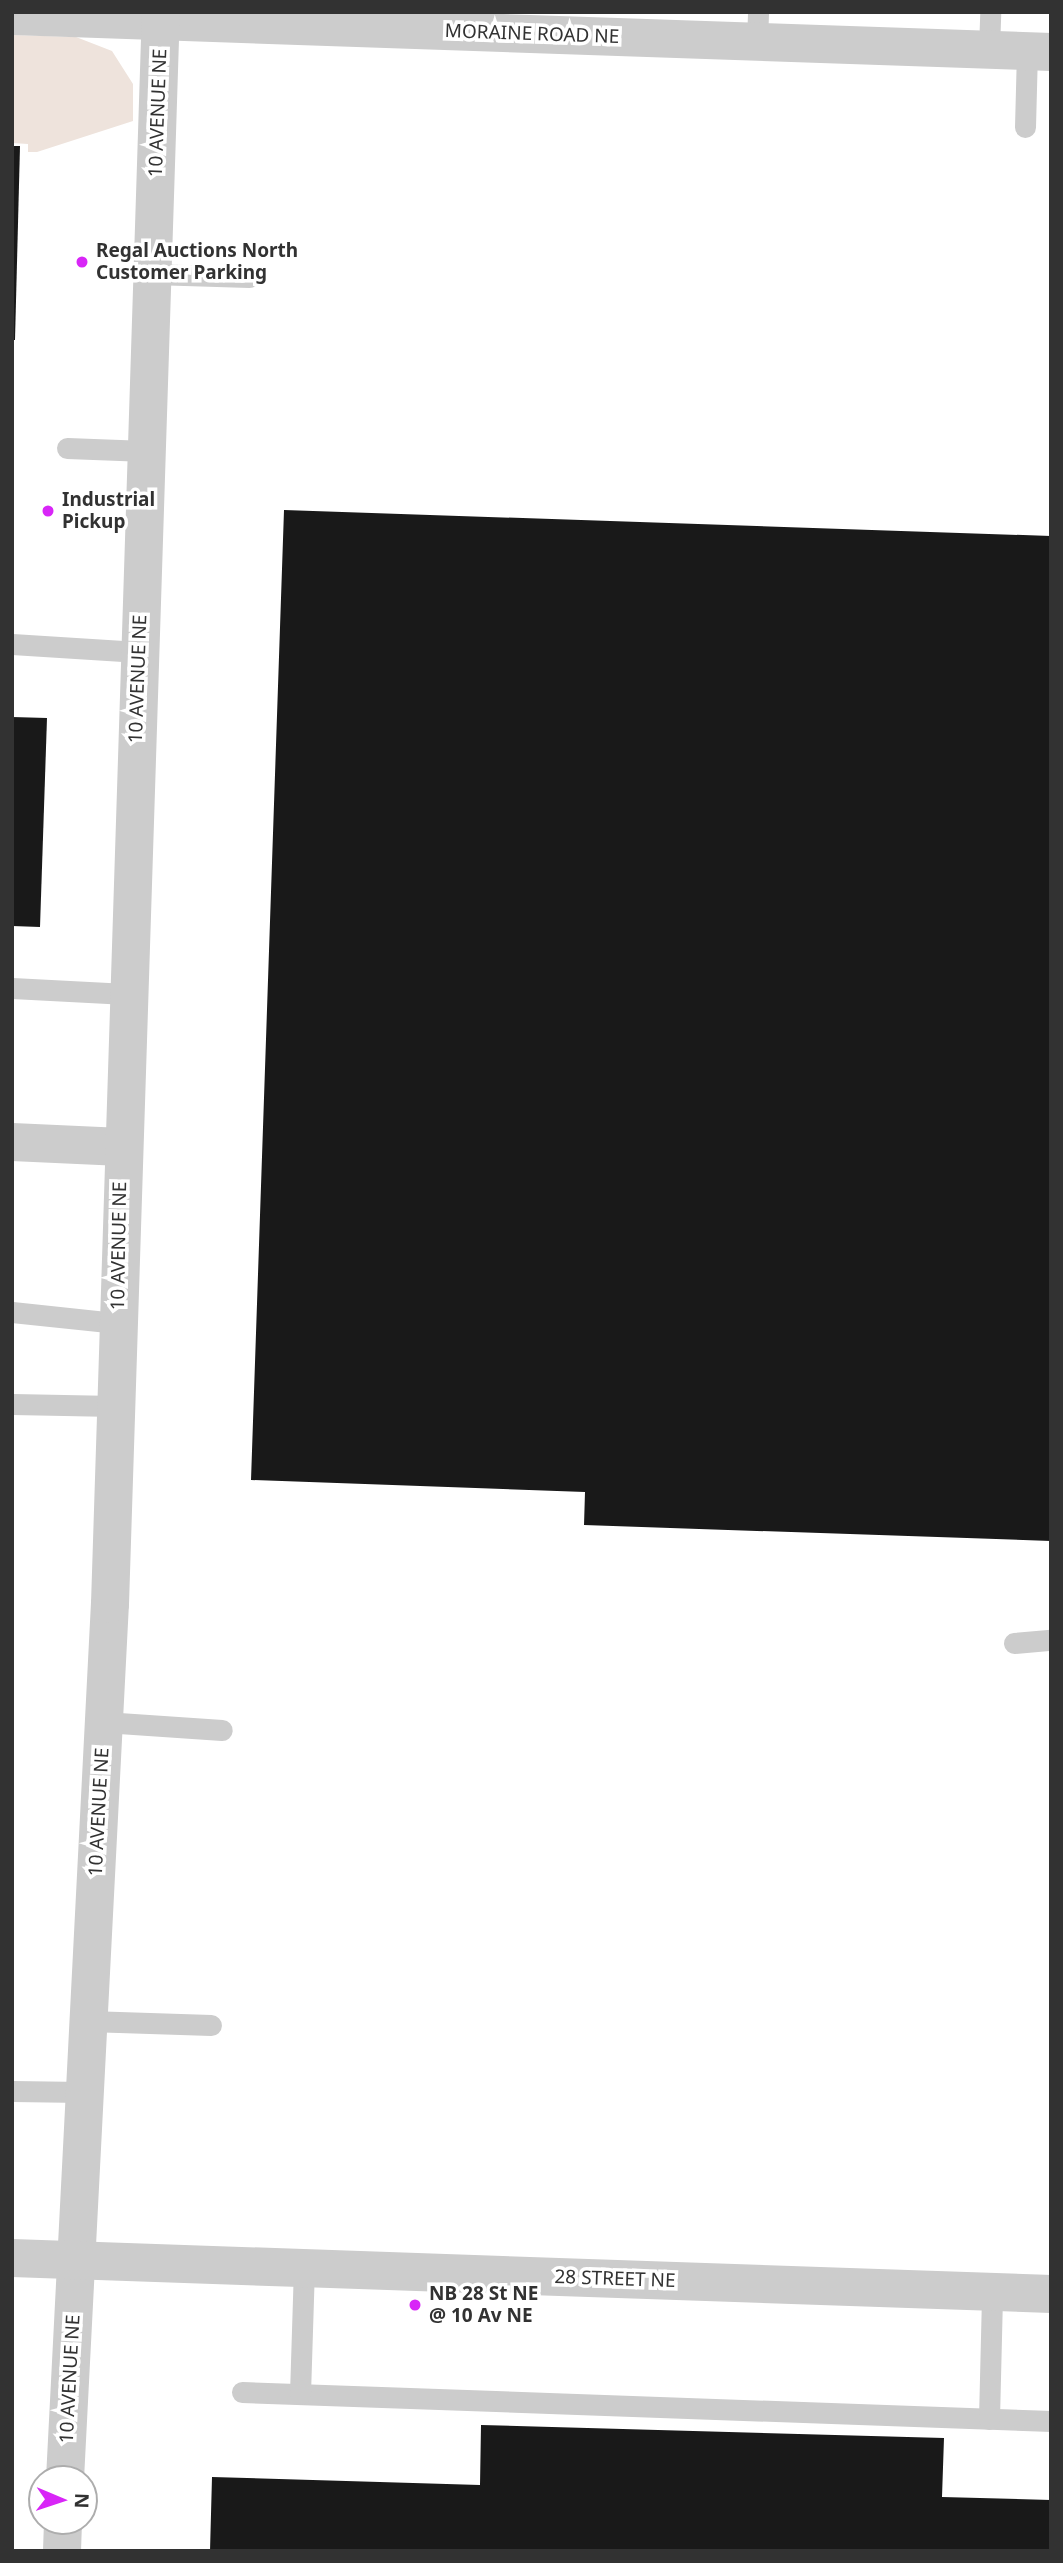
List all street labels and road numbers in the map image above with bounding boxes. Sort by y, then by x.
street label: MORAINE ROAD NE [444,20,620,48]
street label: 10 AVENUE NE [144,48,172,178]
street label: 10 AVENUE NE [124,614,152,744]
street label: 10 AVENUE NE [106,1181,132,1311]
street label: 10 AVENUE NE [84,1747,114,1877]
street label: 28 STREET NE [554,2265,676,2293]
street label: 10 AVENUE NE [55,2314,85,2444]

